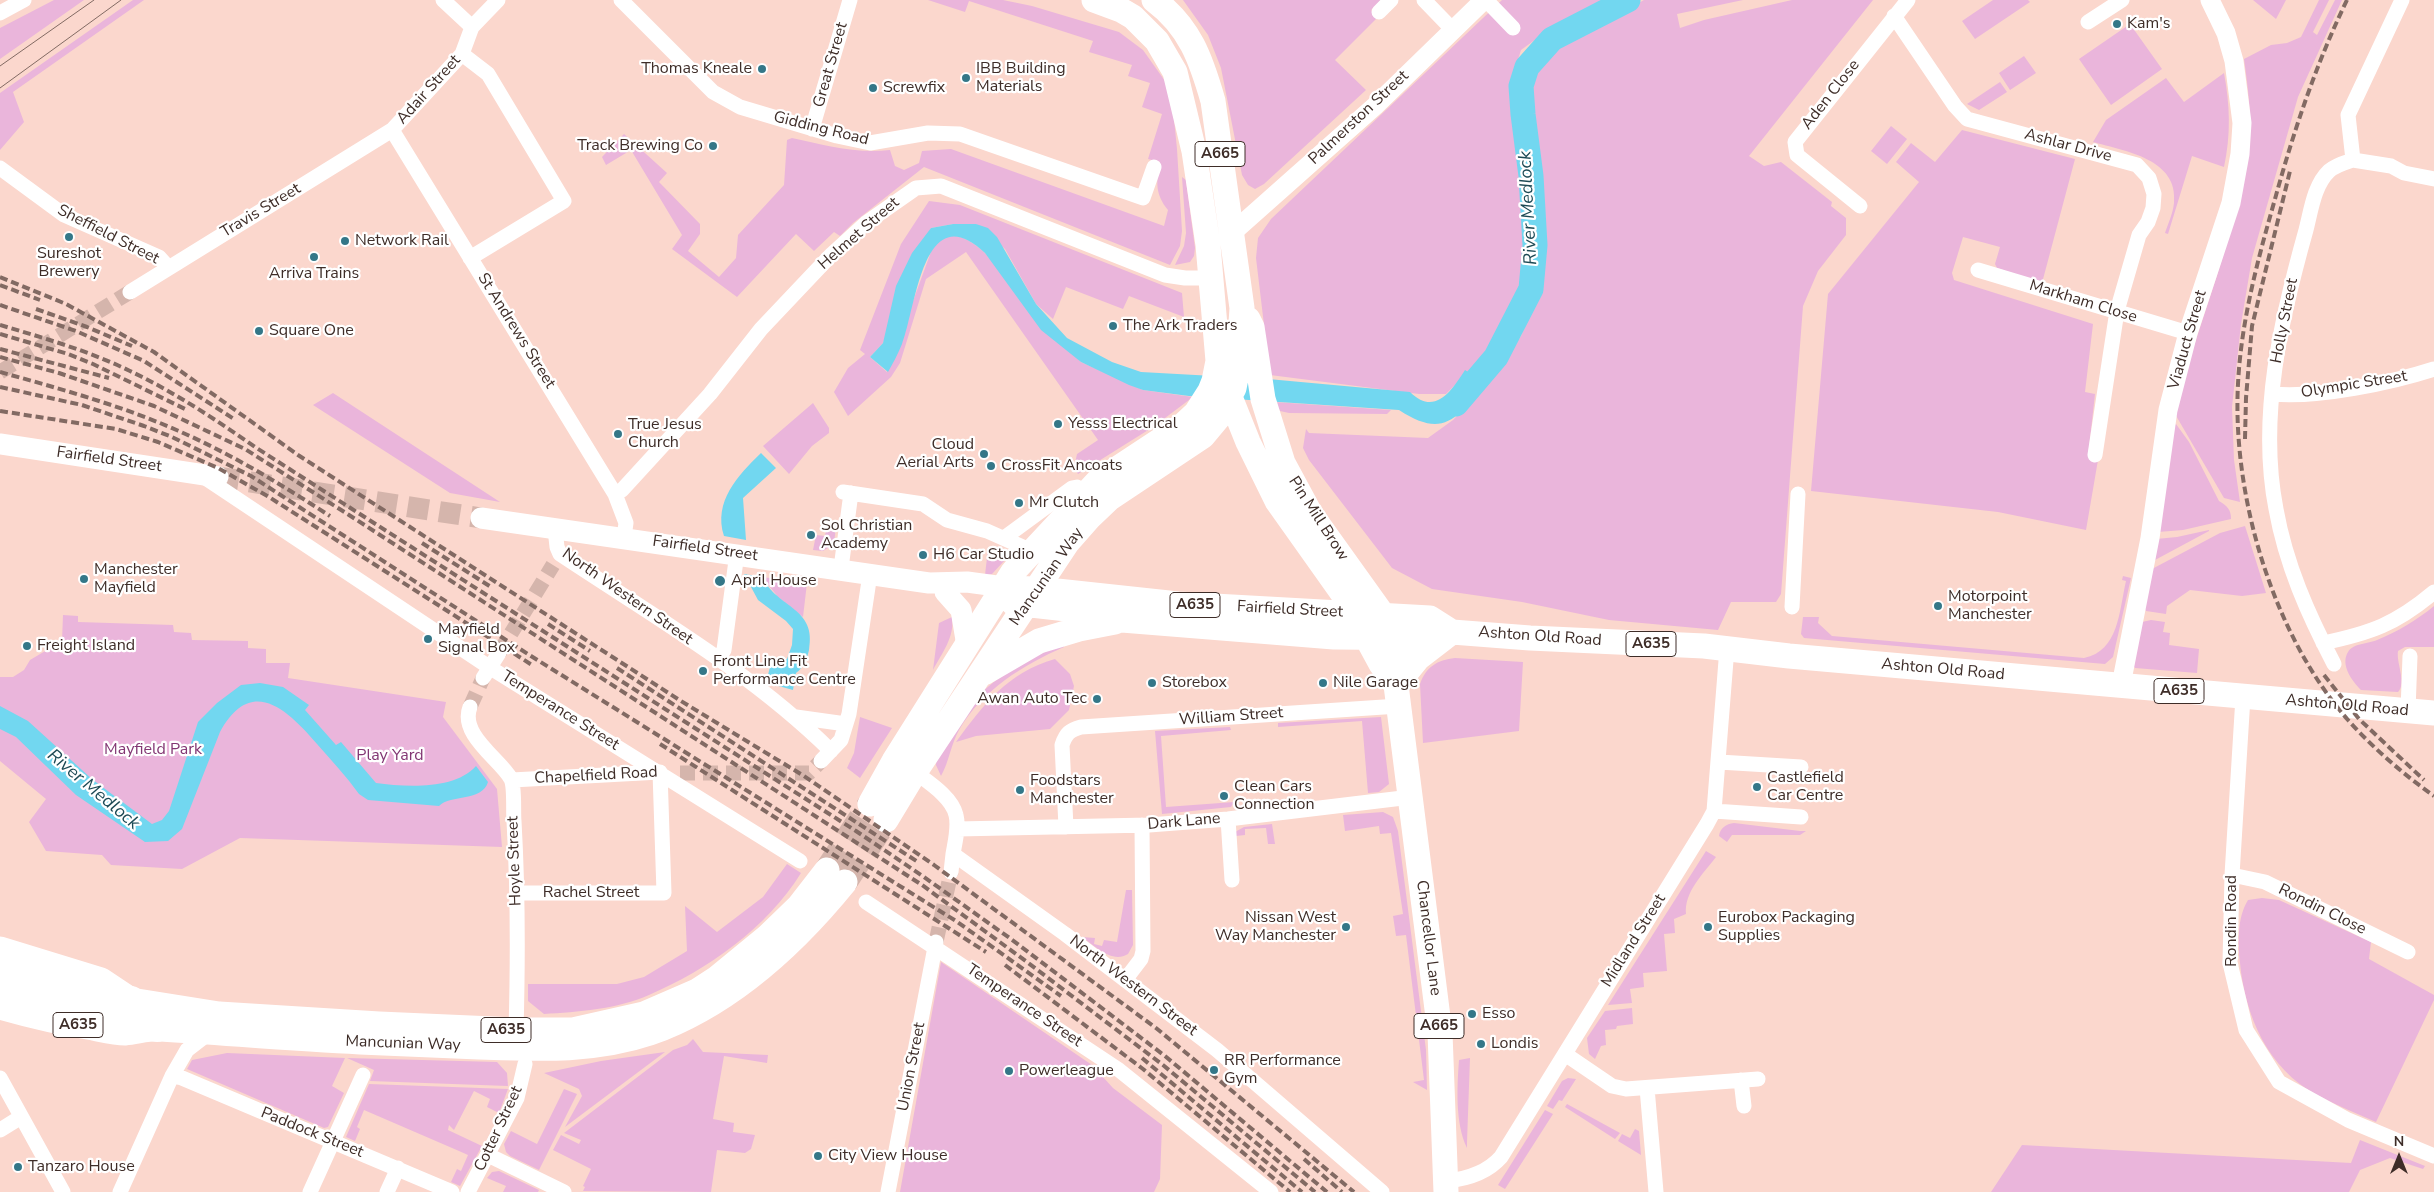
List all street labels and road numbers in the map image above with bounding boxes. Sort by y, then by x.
street label: Great Street [810,20,852,110]
street label: Adair Street [393,51,465,129]
street label: Aden Close [1798,56,1864,134]
street label: Palmerston Street [1305,67,1413,169]
street label: Gidding Road [771,108,871,150]
street label: Ashlar Drive [2022,125,2114,167]
road number: A665 [1195,142,1245,166]
street label: Travis Street [218,180,304,242]
street label: Helmet Street [815,194,903,274]
street label: Sheffield Street [54,201,162,269]
street label: St Andrews Street [473,270,559,392]
street label: Markham Close [2027,276,2139,328]
street label: Holly Street [2267,277,2303,365]
street label: Viaduct Street [2165,288,2211,392]
street label: Olympic Street [2300,367,2408,403]
street label: Fairfield Street [55,443,163,477]
street label: Pin Mill Brow [1284,473,1352,565]
street label: Mancunian Way [1006,524,1088,630]
street label: Fairfield Street [651,532,759,566]
street label: North Western Street [558,545,696,649]
road number: A635 [1170,592,1220,618]
street label: Fairfield Street [1237,598,1343,622]
street label: Ashton Old Road [1478,623,1602,651]
road number: A635 [1626,632,1676,656]
street label: Ashton Old Road [1881,655,2005,685]
street label: Temperance Street [498,667,622,755]
road number: A635 [2154,678,2204,704]
street label: Ashton Old Road [2285,691,2409,721]
street label: William Street [1178,704,1284,730]
street label: Chapelfield Road [534,763,658,789]
street label: Dark Lane [1147,809,1221,835]
street label: Hoyle Street [504,816,526,906]
street label: Rondin Road [2222,875,2242,967]
street label: Chancellor Lane [1411,879,1445,997]
street label: Rondin Close [2275,880,2369,940]
street label: Rachel Street [543,883,639,903]
street label: Midland Street [1598,891,1670,991]
street label: North Western Street [1065,932,1201,1040]
street label: Temperance Street [963,960,1085,1052]
road number: A635 [53,1012,103,1038]
road number: A665 [1414,1014,1464,1038]
road number: A635 [481,1018,531,1042]
street label: Union Street [894,1021,930,1113]
street label: Mancunian Way [345,1032,461,1056]
street label: Cotter Street [471,1083,527,1175]
street label: Paddock Street [258,1104,366,1162]

